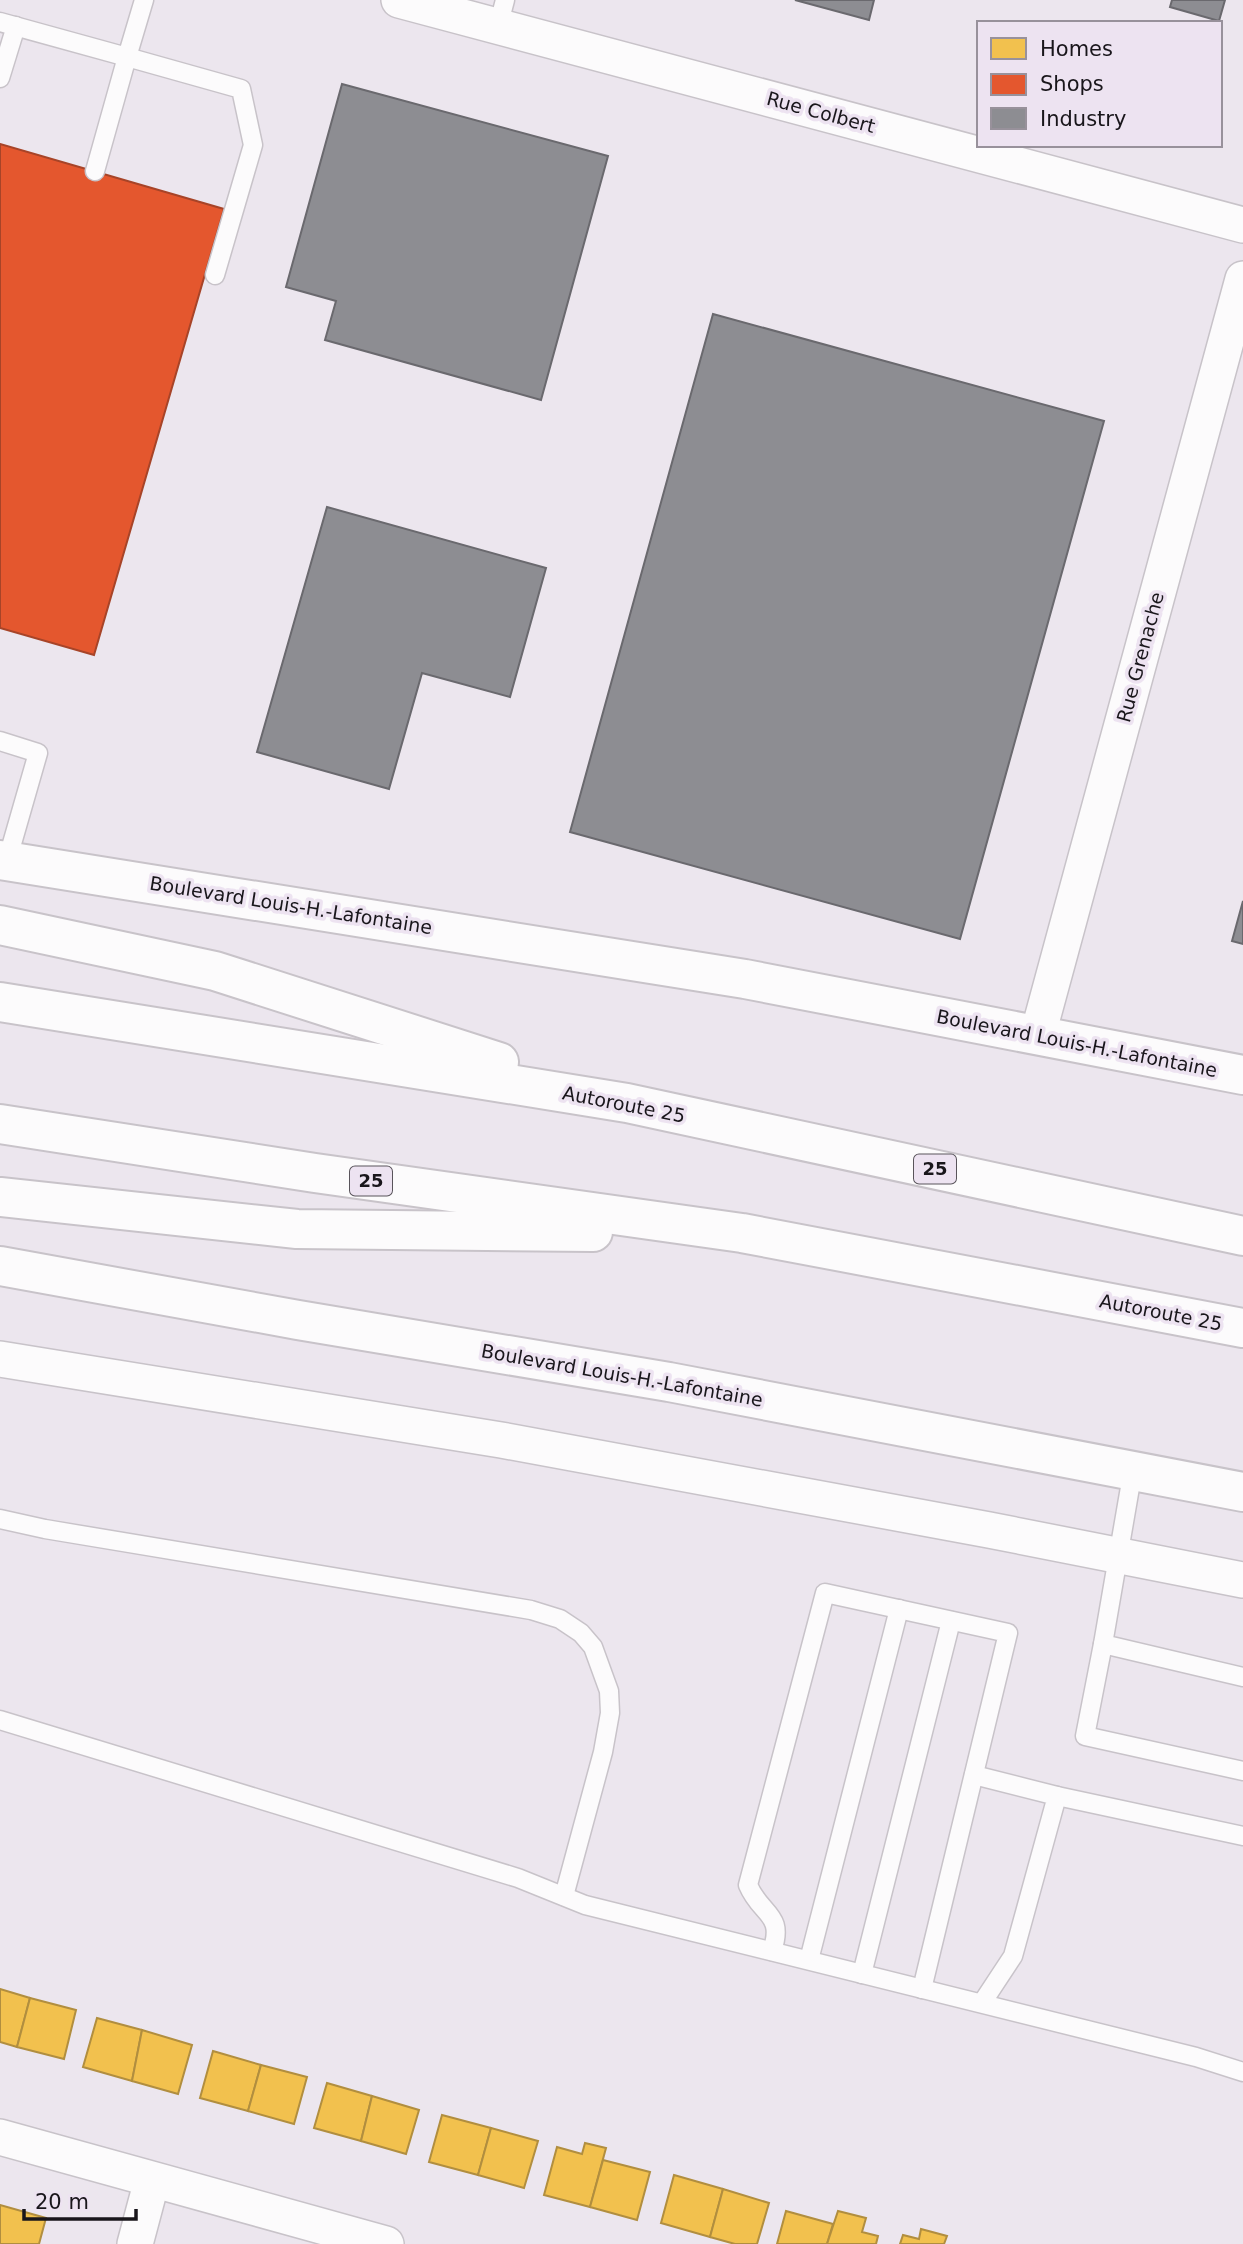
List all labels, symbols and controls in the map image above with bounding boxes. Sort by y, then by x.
legend [977,21,1222,147]
text: Homes [1040,37,1113,61]
text: Shops [1040,72,1104,96]
street label: Rue Colbert [764,87,878,137]
text: Industry [1040,107,1126,131]
street label: Rue Grenache [1112,590,1168,724]
street label: Boulevard Louis-H.-Lafontaine [148,872,434,938]
street label: Boulevard Louis-H.-Lafontaine [935,1005,1219,1081]
street label: Autoroute 25 [561,1081,687,1127]
road number: 25 [914,1154,956,1184]
road number: 25 [350,1166,392,1196]
street label: Autoroute 25 [1098,1289,1224,1335]
street label: Boulevard Louis-H.-Lafontaine [479,1339,765,1411]
scale bar [24,2178,136,2222]
text: 20 m [35,2190,89,2214]

